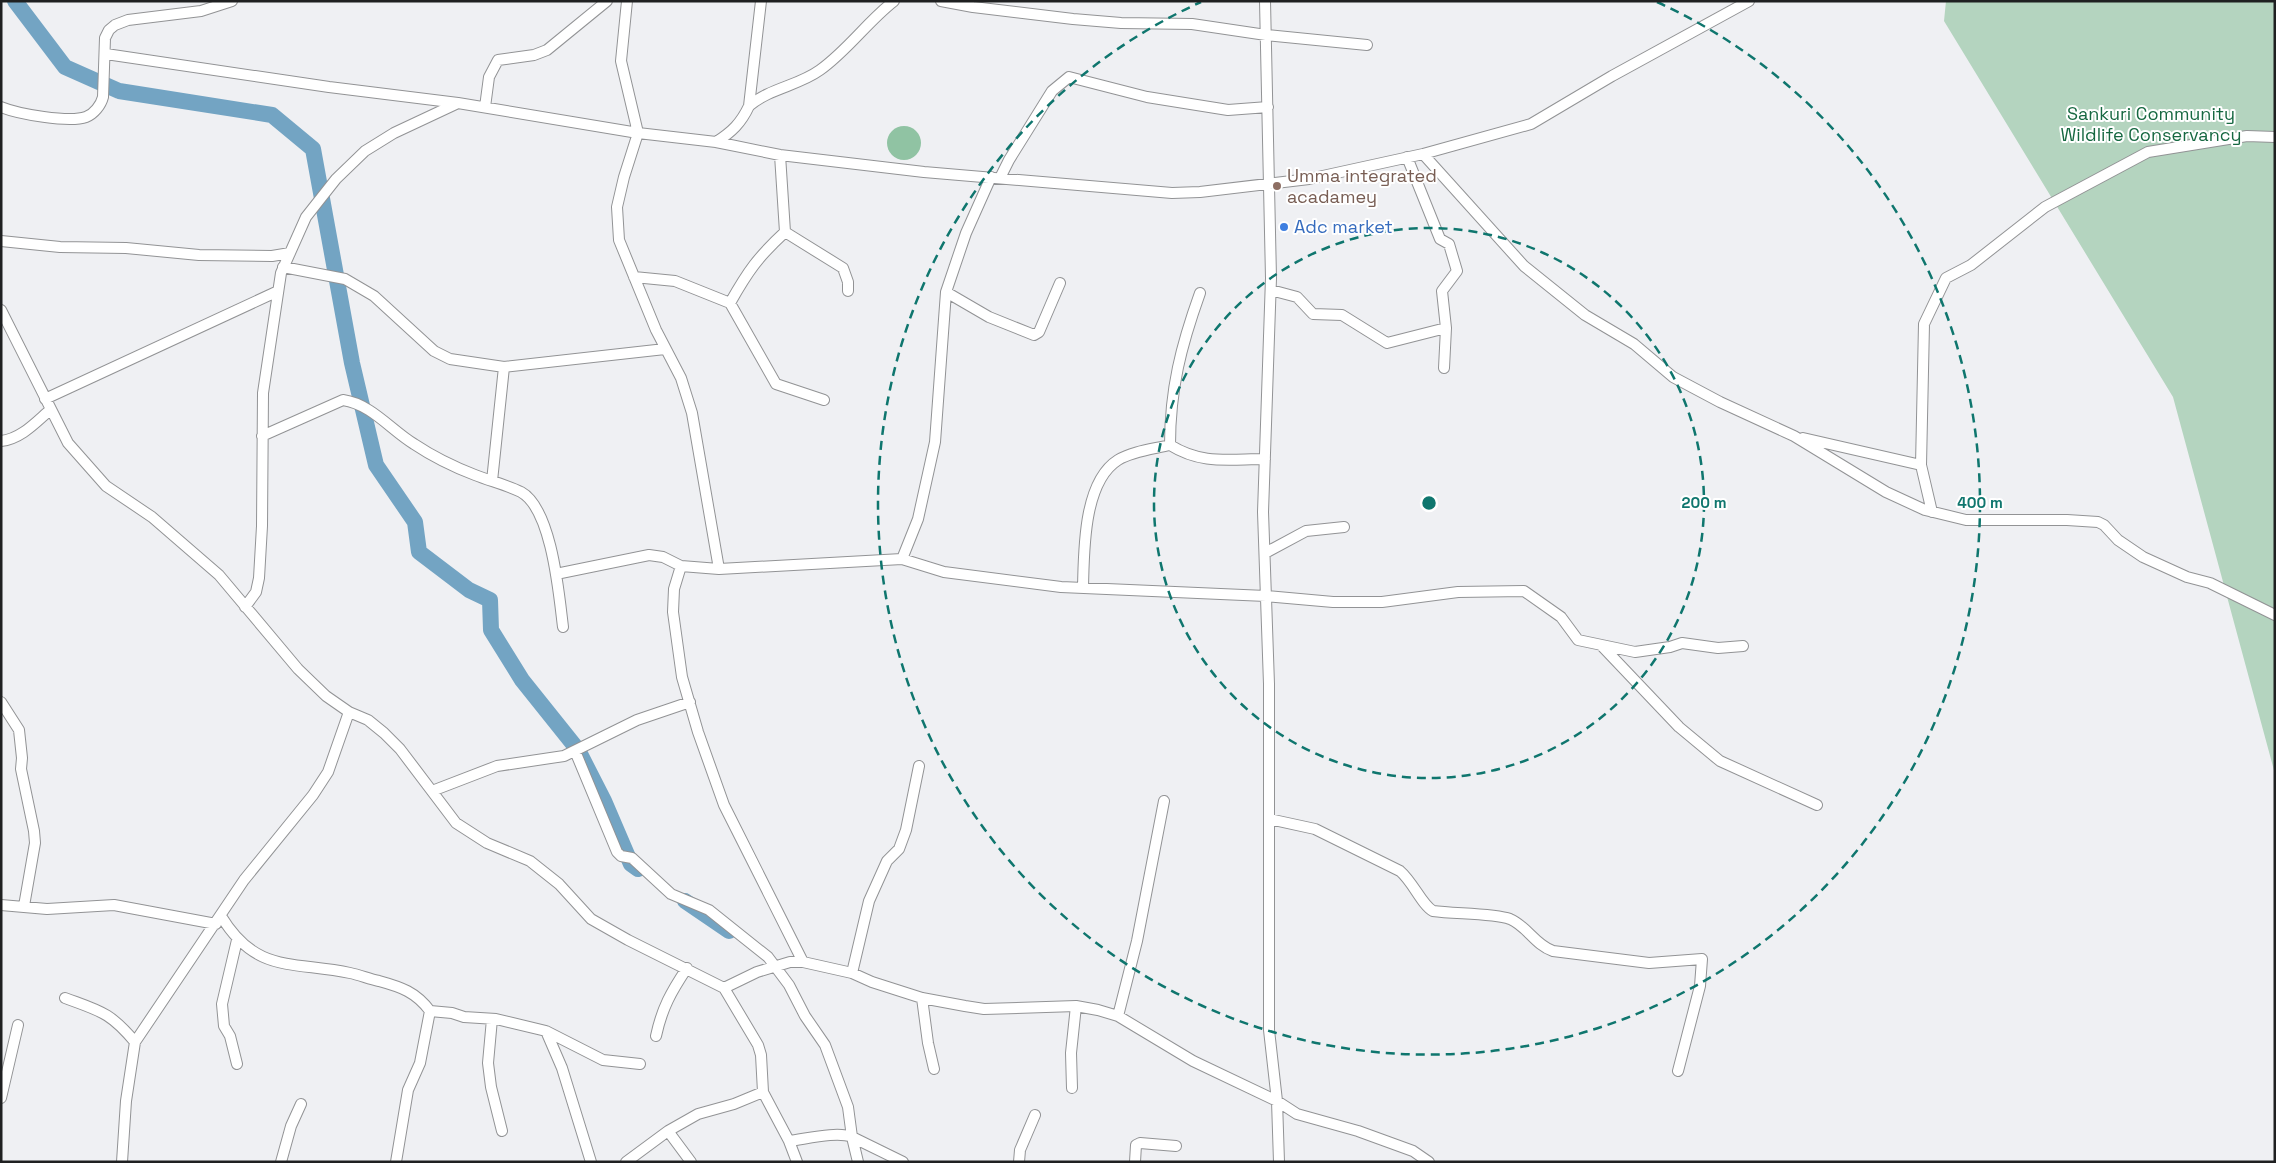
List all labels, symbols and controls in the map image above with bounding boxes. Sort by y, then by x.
park label: Sankuri Community Wildlife Conservancy [2060,102,2242,146]
place label: Umma integrated acadamey [1287,164,1437,208]
marker: Umma integrated acadamey [1271,180,1283,192]
place label: Adc market [1294,215,1393,238]
marker: Adc market [1278,221,1290,233]
text: 200 m [1682,493,1726,512]
text: 400 m [1957,493,2003,512]
centre of rings [1420,494,1438,512]

